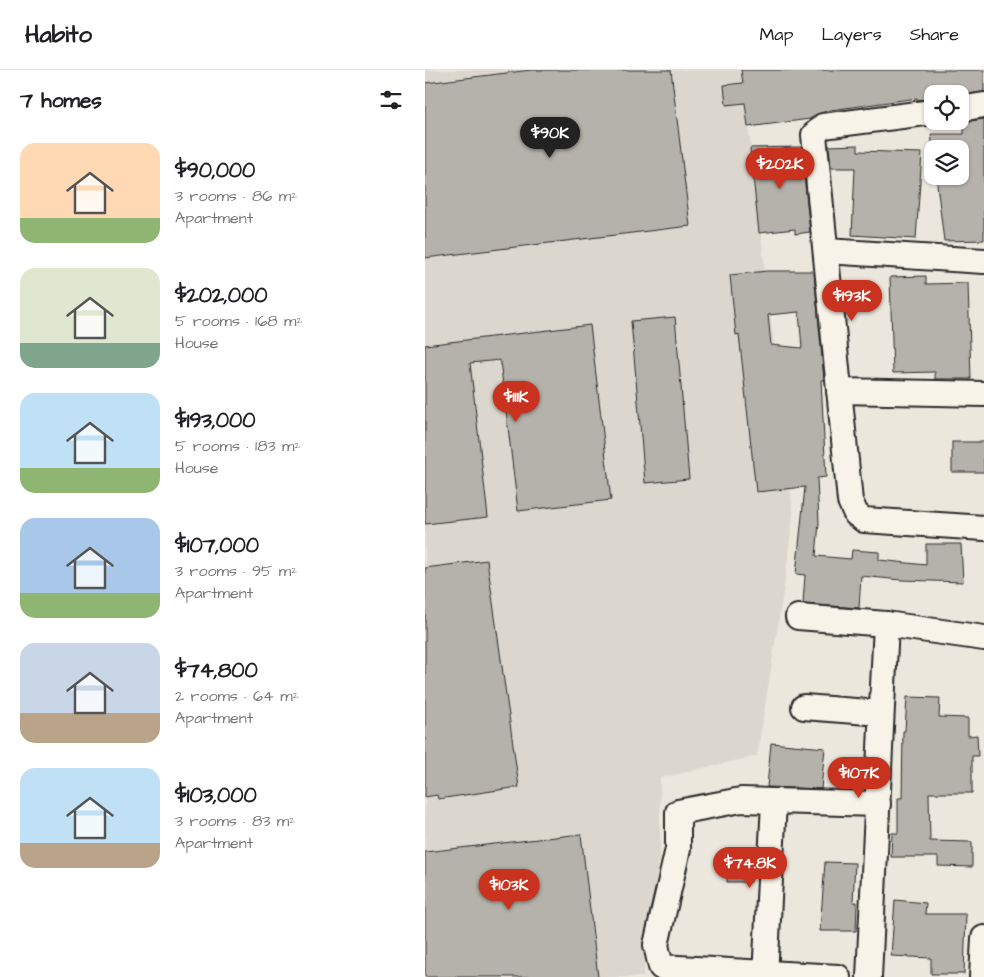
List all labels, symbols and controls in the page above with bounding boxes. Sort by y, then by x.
text: Habito [25,18,92,52]
text: Map [759,22,793,47]
text: Layers [821,22,882,47]
text: Share [910,22,959,47]
map controls [924,85,969,185]
button: locate [924,85,969,130]
text: 7 homes [20,86,102,115]
icon: filters [377,86,405,114]
pin: $90K [520,116,580,159]
text: $90K [531,122,569,144]
button: layers [924,140,969,185]
pin: $202K [745,148,815,190]
text: $202K [757,153,804,175]
text: $90,000 [175,156,255,185]
icon: home [60,163,120,223]
text: 3 rooms · 86 m² [175,185,297,207]
text: Apartment [175,207,253,229]
pin: $193K [817,280,887,322]
text: $202,000 [175,281,267,310]
text: $193K [833,285,871,307]
icon: home [60,288,120,348]
text: 5 rooms · 168 m² [175,310,302,332]
text: House [175,332,219,354]
pin: $111K [481,380,551,423]
text: $111K [504,386,528,408]
text: $193,000 [175,406,256,435]
icon: home [60,413,120,473]
text: 5 rooms · 183 m² [175,435,301,457]
text: House [175,457,219,479]
text: $107,000 [175,531,259,560]
icon: home [60,538,120,598]
text: 3 rooms · 95 m² [175,560,297,582]
text: Apartment [175,582,253,604]
text: $74,800 [175,656,258,685]
icon: home [60,663,120,723]
text: 2 rooms · 64 m² [175,685,299,707]
text: Apartment [175,707,253,729]
pin: $107K [824,756,894,799]
text: $107K [839,762,879,784]
text: $103,000 [175,781,257,810]
icon: home [60,788,120,848]
text: 3 rooms · 83 m² [175,810,295,832]
text: Apartment [175,832,253,854]
pin: $74.8K [709,846,791,889]
text: $74.8K [724,852,776,874]
pin: $103K [474,868,544,911]
text: $103K [490,874,528,896]

